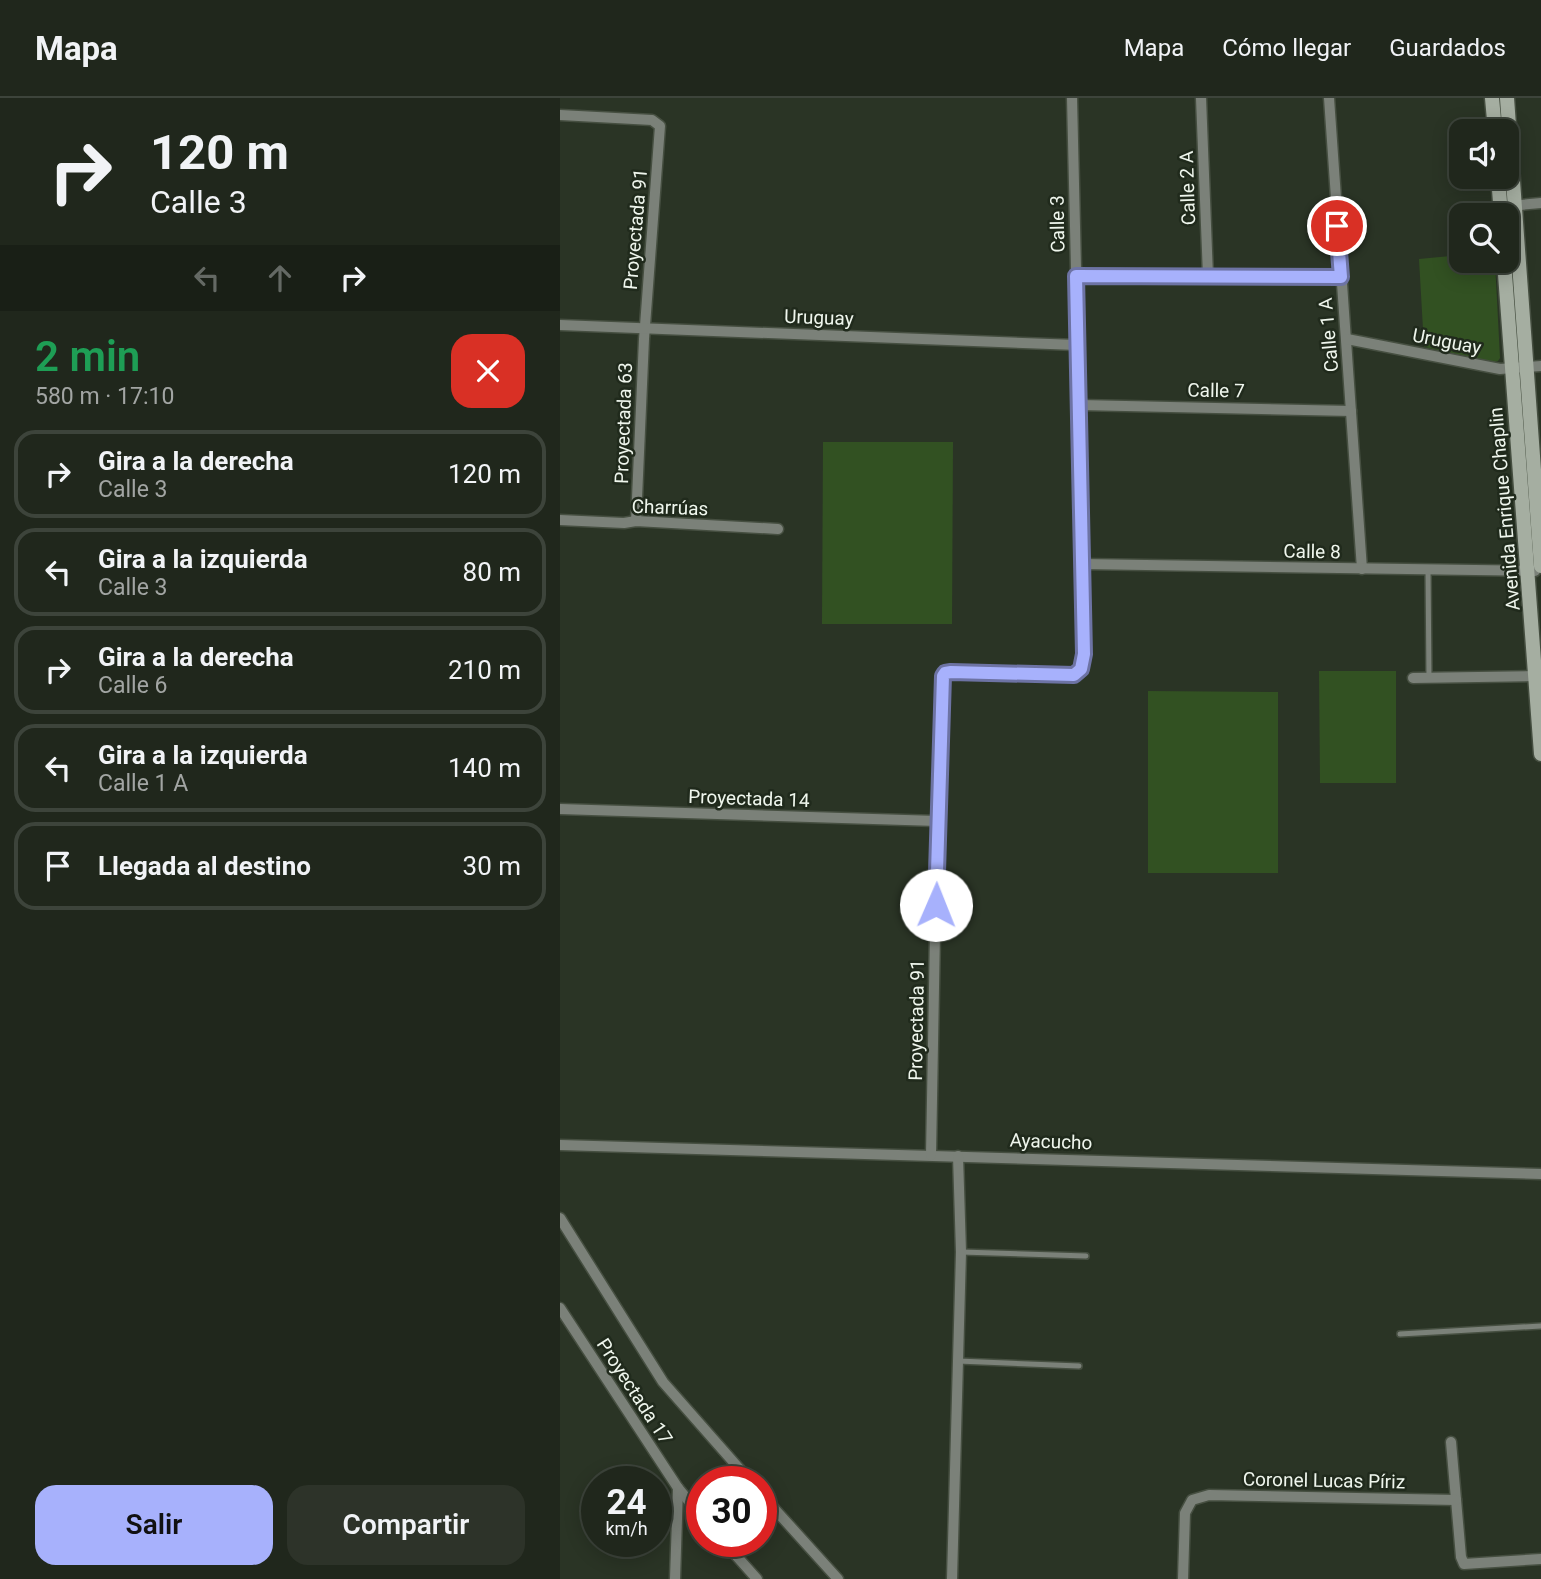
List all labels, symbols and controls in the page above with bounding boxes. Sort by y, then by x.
text: Mapa [35,29,118,68]
text: Mapa [1124,34,1184,62]
text: Cómo llegar [1222,34,1351,62]
text: Guardados [1389,34,1506,62]
map controls [1449,119,1519,273]
button: sound [1449,119,1519,189]
text: 120 m [150,124,289,181]
icon: right [35,126,126,217]
street label: Calle 2 A [1175,150,1200,226]
street label: Proyectada 91 [619,168,652,291]
text: Calle 3 [150,183,247,221]
street label: Calle 3 [1046,195,1069,253]
pin [1307,196,1367,256]
button: search [1449,203,1519,273]
icon: arrive [1318,207,1356,245]
icon: left [188,259,226,297]
icon: ahead [261,259,299,297]
icon: right [334,259,372,297]
street label: Calle 1 A [1314,296,1343,373]
street label: Uruguay [784,305,854,330]
street label: Uruguay [1411,324,1483,359]
text: 2 min [35,332,140,381]
button: close [451,334,525,408]
street label: Proyectada 63 [610,362,637,484]
street label: Calle 7 [1187,379,1245,402]
text: 580 m · 17:10 [35,383,174,410]
street label: Avenida Enrique Chaplin [1484,406,1525,612]
text: Gira a la derecha [98,446,294,476]
icon: right [39,455,77,493]
text: 120 m [448,459,521,489]
text: Calle 3 [98,476,168,503]
street label: Charrúas [631,495,709,520]
street label: Calle 8 [1283,540,1341,563]
text: Gira a la izquierda [98,544,308,574]
icon: left [39,553,77,591]
text: 80 m [463,557,521,587]
text: Calle 3 [98,574,168,601]
text: Gira a la derecha [98,642,294,672]
icon: right [39,651,77,689]
text: 210 m [448,655,521,685]
text: Calle 6 [98,672,168,699]
text: Gira a la izquierda [98,740,308,770]
icon: left [39,749,77,787]
text: 140 m [448,753,521,783]
text: Calle 1 A [98,770,188,797]
street label: Proyectada 14 [688,785,810,812]
icon: arrive [39,847,77,885]
text: Llegada al destino [98,851,311,881]
text: 30 m [463,851,521,881]
position arrow [899,868,973,942]
street label: Proyectada 91 [904,959,929,1081]
street label: Ayacucho [1009,1129,1093,1154]
street label: Proyectada 17 [592,1334,677,1448]
speed limit sign: 30 [686,1466,777,1557]
street label: Coronel Lucas Píriz [1243,1468,1405,1493]
text: 24 [606,1482,647,1523]
button: Salir [35,1485,273,1565]
button: Compartir [287,1485,525,1565]
text: km/h [605,1518,648,1539]

